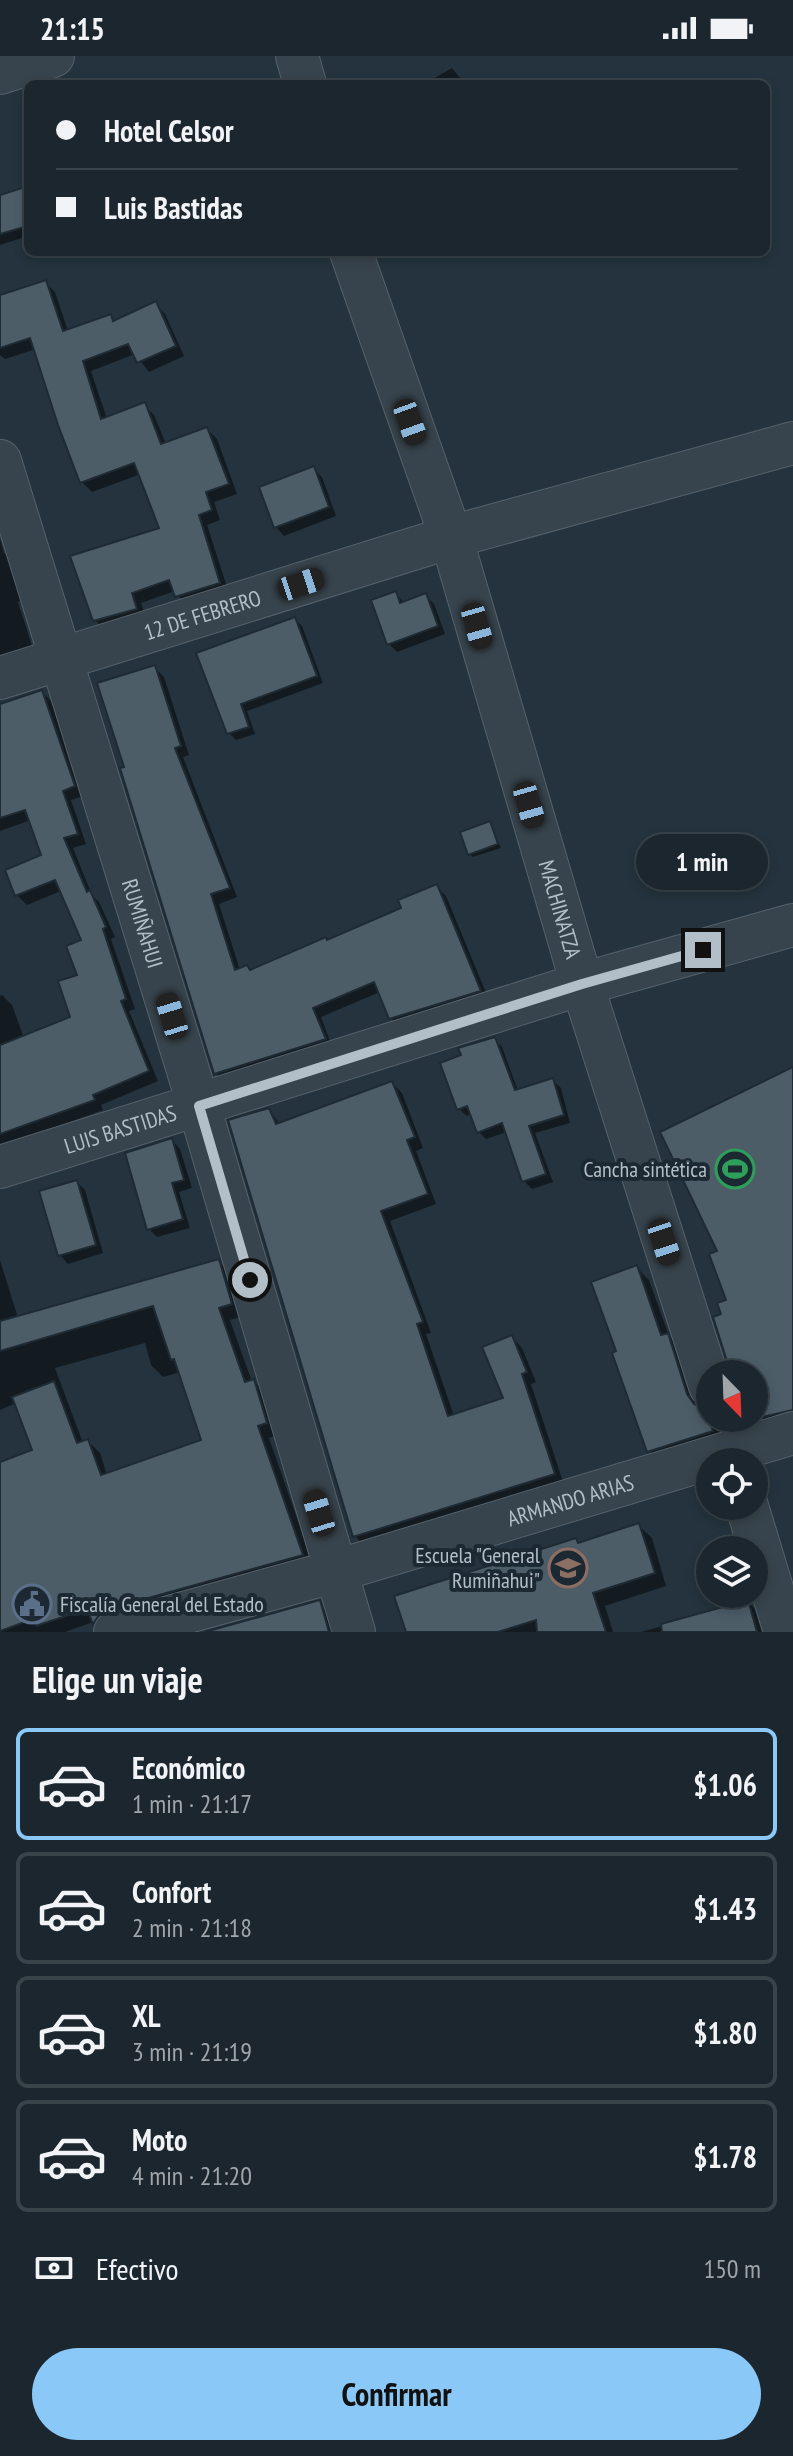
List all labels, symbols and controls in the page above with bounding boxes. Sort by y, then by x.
text: 21:15 [40,9,105,48]
text: Hotel Celsor [104,111,234,150]
text: Luis Bastidas [104,188,243,227]
car [391,395,429,449]
car [274,565,328,603]
street label: 12 DE FEBRERO [140,583,264,646]
car [459,600,495,652]
car [511,779,547,831]
callout: 1 min [637,834,769,890]
text: 1 min [676,845,728,878]
street label: MACHINATZA [532,857,588,962]
street label: RUMIÑAHUI [116,875,170,971]
route end [685,932,721,968]
car [154,990,190,1042]
street label: LUIS BASTIDAS [61,1098,180,1160]
sports icon: Cancha sintética [714,1148,756,1190]
place label: Cancha sintética [583,1155,707,1183]
car [645,1215,683,1269]
route start [232,1262,268,1298]
north arrow [696,1360,768,1432]
map controls [696,1360,768,1608]
button: locate [696,1448,768,1520]
street label: ARMANDO ARIAS [504,1468,637,1533]
car [301,1487,337,1539]
button: layers [696,1536,768,1608]
place label: Escuela "General Rumiñahui" [415,1541,541,1594]
school or university icon: Escuela "General Rumiñahui" [547,1547,589,1589]
public building icon: Fiscalía General del Estado [11,1583,53,1625]
place label: Fiscalía General del Estado [60,1590,264,1618]
text: Elige un viaje [32,1656,203,1703]
icon: car [36,1748,108,1820]
text: Económico [132,1748,245,1787]
text: $1.06 [693,1765,757,1804]
text: 1 min · 21:17 [132,1787,252,1820]
icon: car [36,1872,108,1944]
text: Confort [132,1872,211,1911]
text: $1.43 [693,1889,757,1928]
text: 2 min · 21:18 [132,1911,252,1944]
icon: car [36,1996,108,2068]
text: XL [132,1996,161,2035]
text: $1.80 [693,2013,757,2052]
text: 3 min · 21:19 [132,2035,252,2068]
icon: car [36,2120,108,2192]
text: Moto [132,2120,187,2159]
text: $1.78 [693,2137,757,2176]
text: 4 min · 21:20 [132,2159,252,2192]
icon: cash [32,2246,76,2290]
text: Efectivo [96,2249,179,2288]
text: 150 m [703,2252,761,2285]
button: Confirmar [32,2348,761,2440]

